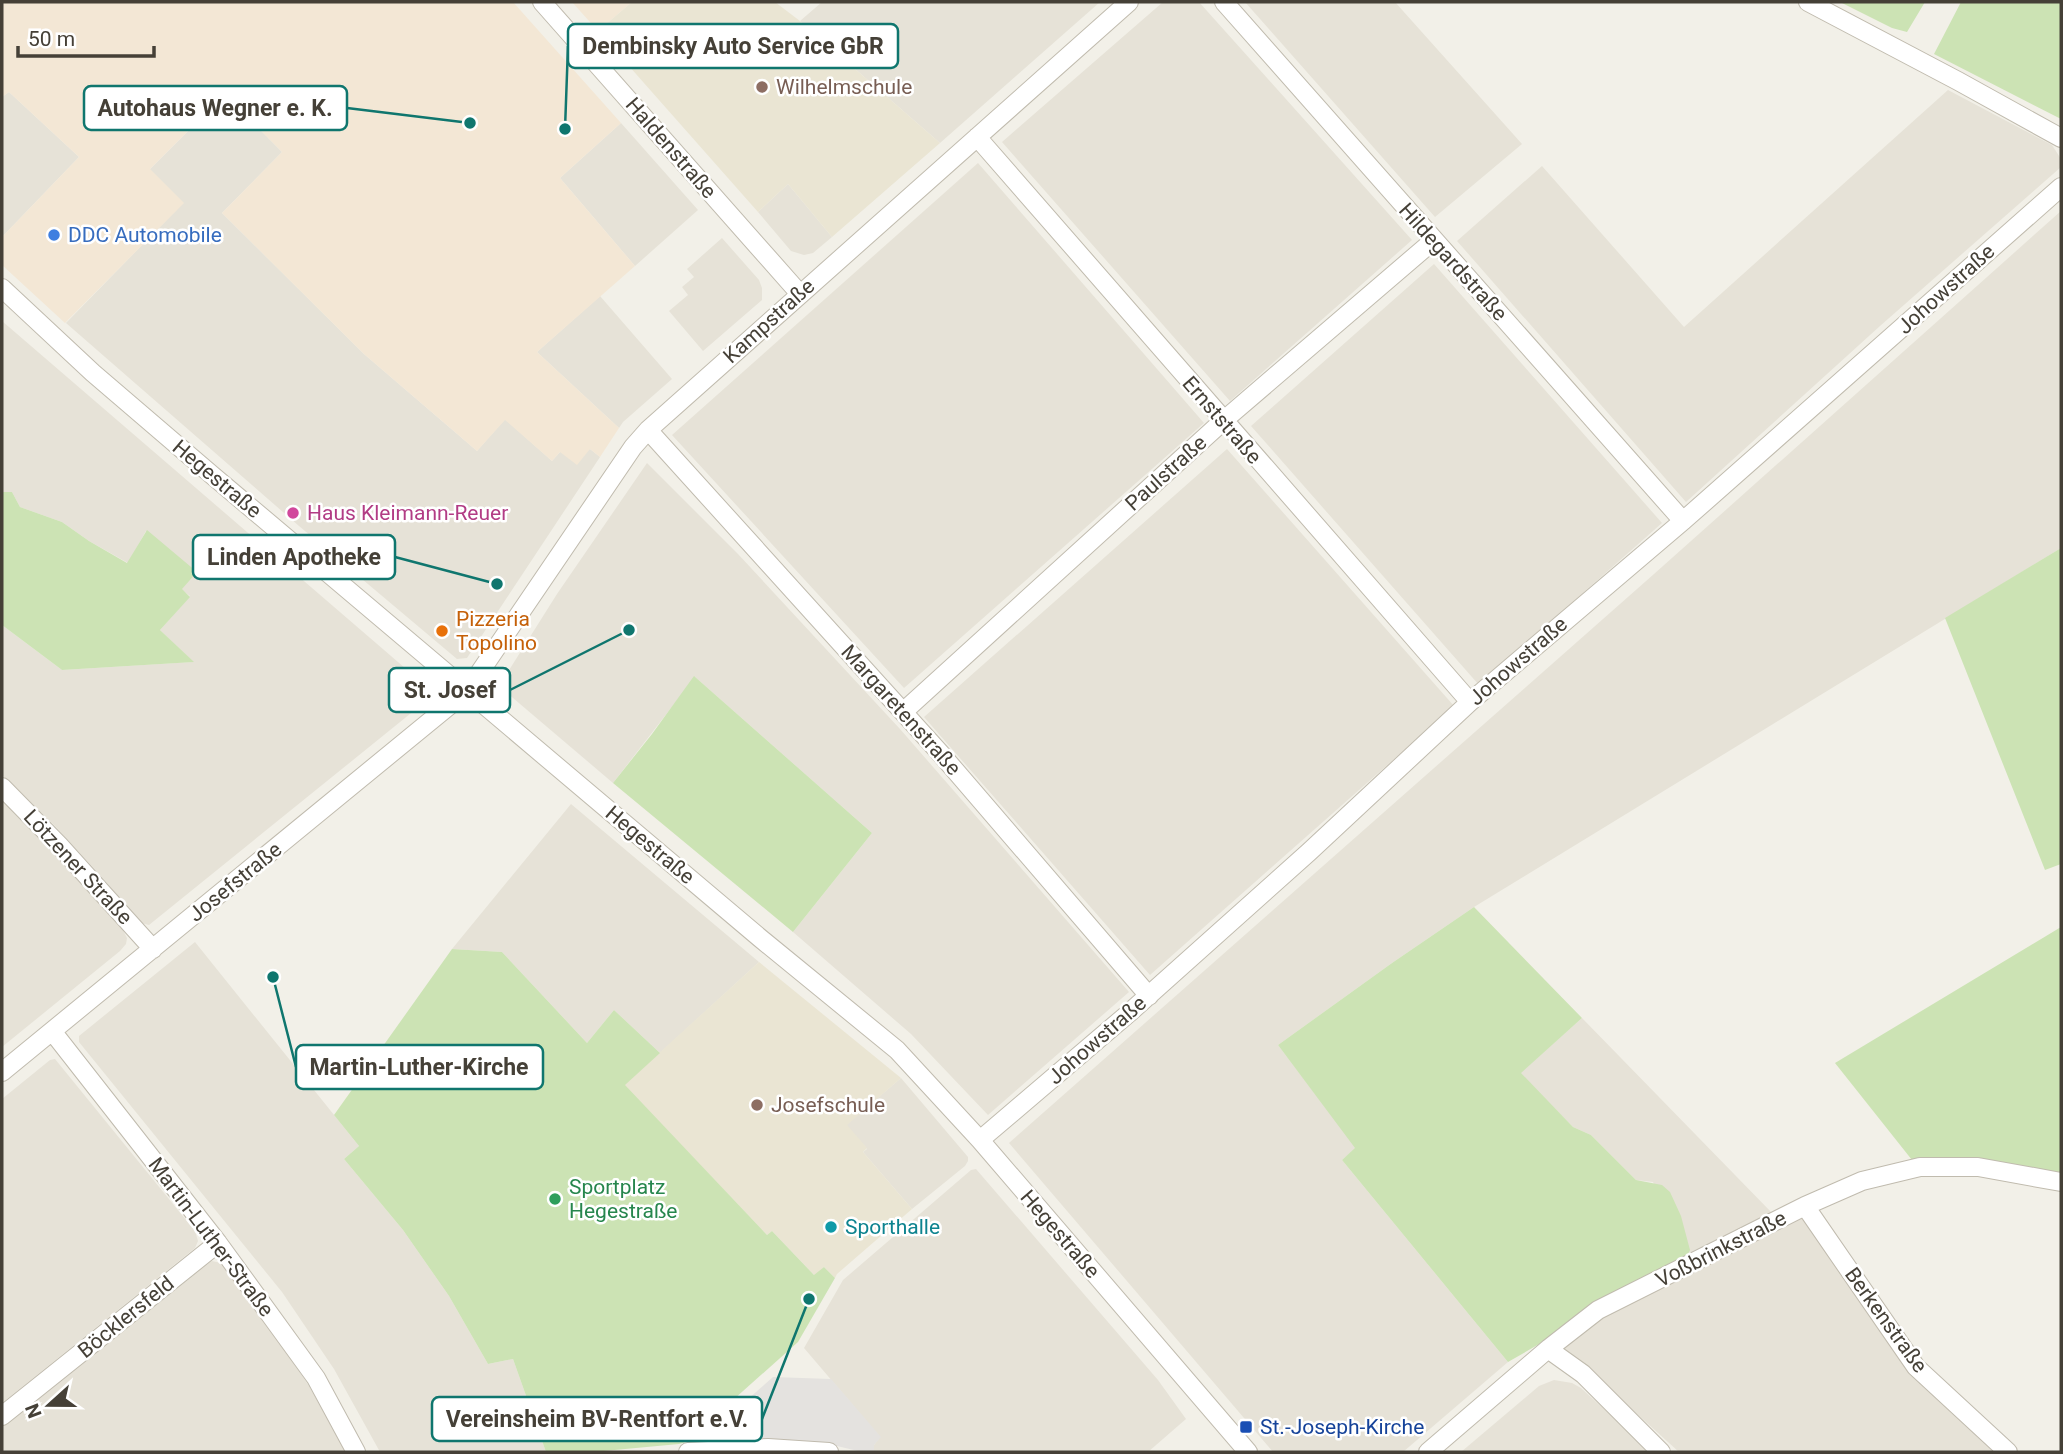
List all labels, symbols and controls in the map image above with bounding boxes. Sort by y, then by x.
scale bar [18,14,154,58]
callout: Dembinsky Auto Service GbR [568,24,898,68]
text: 50 m [28,27,75,51]
text: Dembinsky Auto Service GbR [582,33,884,60]
place label: Wilhelmschule [776,75,912,99]
marker: Wilhelmschule [754,79,770,95]
callout: Autohaus Wegner e. K. [84,86,347,130]
street label: Haldenstraße [621,93,721,203]
text: Autohaus Wegner e. K. [97,95,333,122]
street label: Hildegardstraße [1394,198,1512,326]
place label: DDC Automobile [68,223,222,247]
marker: DDC Automobile [46,227,62,243]
street label: Johowstraße [1893,239,1999,339]
street label: Kampstraße [719,274,819,368]
street label: Ernststraße [1178,371,1266,469]
street label: Paulstraße [1121,430,1211,516]
street label: Hegestraße [168,435,266,523]
place label: Haus Kleimann-Reuer [307,501,508,525]
marker: Haus Kleimann-Reuer [285,505,301,521]
callout: Linden Apotheke [193,535,395,579]
text: Linden Apotheke [207,544,381,571]
place label: Pizzeria Topolino [456,607,537,655]
street label: Johowstraße [1464,612,1572,710]
marker: Pizzeria Topolino [434,623,450,639]
street label: Margaretenstraße [836,640,966,780]
callout: St. Josef [389,668,510,712]
text: St. Josef [404,677,497,704]
street label: Hegestraße [601,801,699,889]
street label: Lötzener Straße [19,805,137,929]
street label: Josefstraße [184,837,286,927]
street label: Johowstraße [1043,991,1151,1089]
callout: Martin-Luther-Kirche [296,1045,543,1089]
text: Martin-Luther-Kirche [309,1054,529,1081]
place label: Josefschule [771,1093,885,1117]
marker: Josefschule [749,1097,765,1113]
street label: Martin-Luther-Straße [143,1153,279,1321]
place label: Sportplatz Hegestraße [569,1175,678,1223]
street label: Hegestraße [1015,1185,1105,1283]
marker: Sportplatz Hegestraße [547,1191,563,1207]
street label: Voßbrinkstraße [1652,1206,1790,1292]
place label: Sporthalle [845,1215,940,1239]
marker: Sporthalle [823,1219,839,1235]
street label: Berkenstraße [1840,1263,1932,1377]
street label: Böcklersfeld [73,1271,179,1363]
north arrow [14,1370,84,1440]
callout: Vereinsheim BV-Rentfort e.V. [432,1397,762,1441]
text: N [20,1401,47,1421]
text: Vereinsheim BV-Rentfort e.V. [446,1406,748,1433]
place label: St.-Joseph-Kirche [1260,1415,1424,1439]
marker: St.-Joseph-Kirche [1238,1419,1254,1435]

